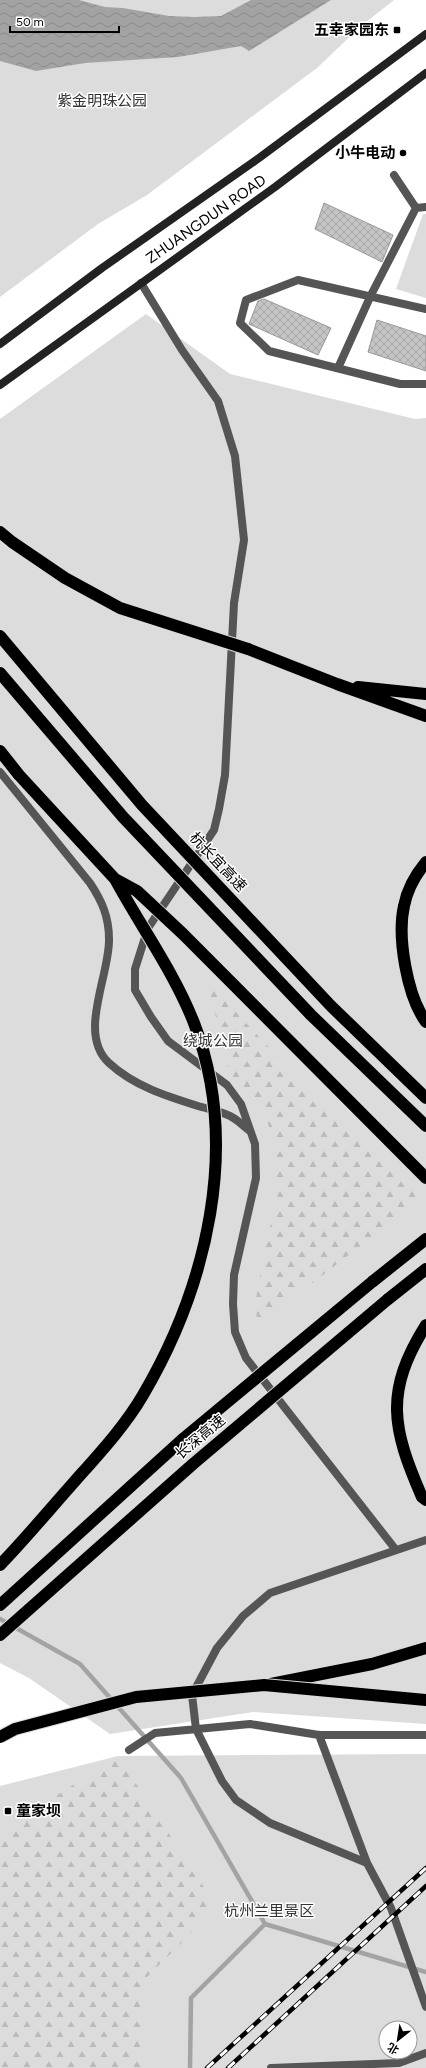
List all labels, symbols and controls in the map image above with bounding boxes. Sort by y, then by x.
scale bar [10,8,119,34]
text: 50 m [16,15,44,29]
place label: 五幸家园东 [314,21,389,39]
marker: 五幸家园东 [392,25,402,35]
park label: 紫金明珠公园 [57,92,147,110]
place label: 小牛电动 [335,144,395,162]
marker: 小牛电动 [398,148,408,158]
street label: ZHUANGDUN ROAD [143,171,269,267]
street label: 杭长宜高速 [186,828,250,896]
park label: 绕城公园 [183,1032,243,1050]
street label: 长深高速 [171,1411,229,1463]
place label: 童家坝 [16,1802,61,1820]
marker: 童家坝 [3,1806,13,1816]
park label: 杭州兰里景区 [224,1902,314,1920]
north arrow [378,2020,418,2060]
text: 北 [385,2040,401,2057]

